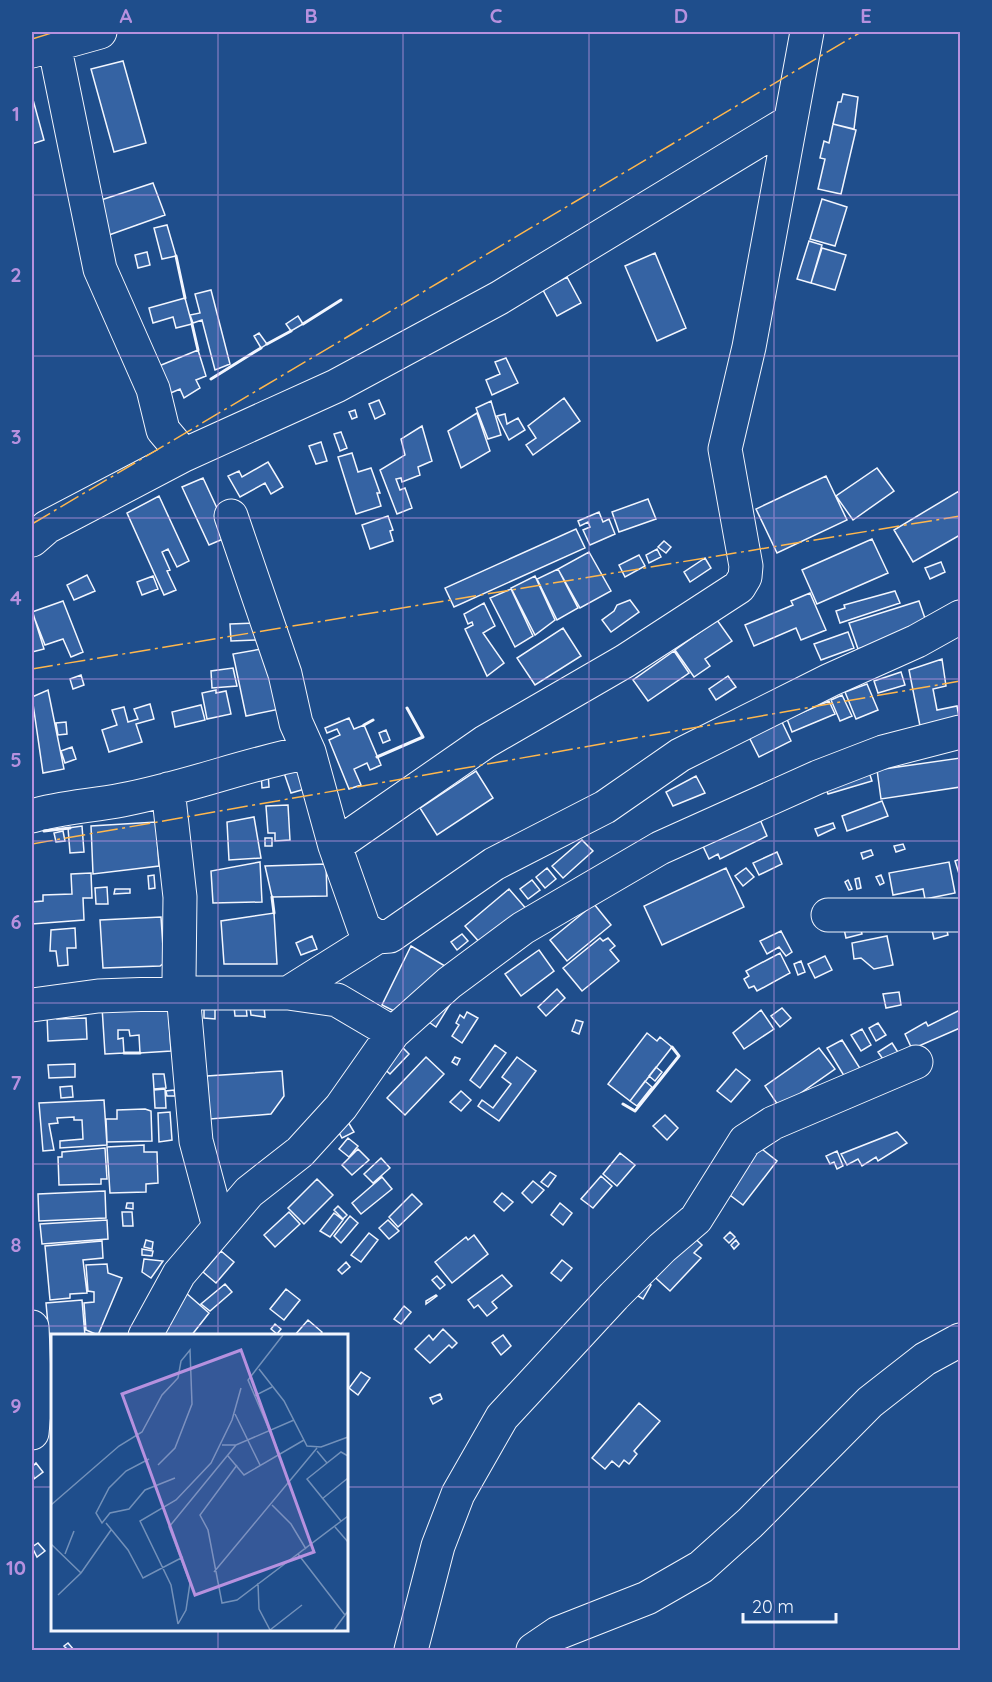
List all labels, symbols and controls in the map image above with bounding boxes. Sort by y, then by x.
text: A [120,3,133,28]
text: B [304,3,318,28]
text: C [490,3,503,28]
text: D [674,3,688,28]
text: E [860,3,872,28]
text: 1 [12,101,20,126]
text: 2 [10,262,22,287]
text: 3 [11,424,21,449]
text: 4 [10,585,22,610]
text: 5 [10,747,22,772]
text: 6 [10,909,22,934]
text: 7 [11,1070,22,1095]
text: 8 [11,1232,22,1257]
inset map [51,1334,348,1631]
text: 9 [10,1393,22,1418]
text: 10 [6,1555,26,1580]
scale bar [743,1586,836,1624]
text: 20 m [752,1595,794,1618]

